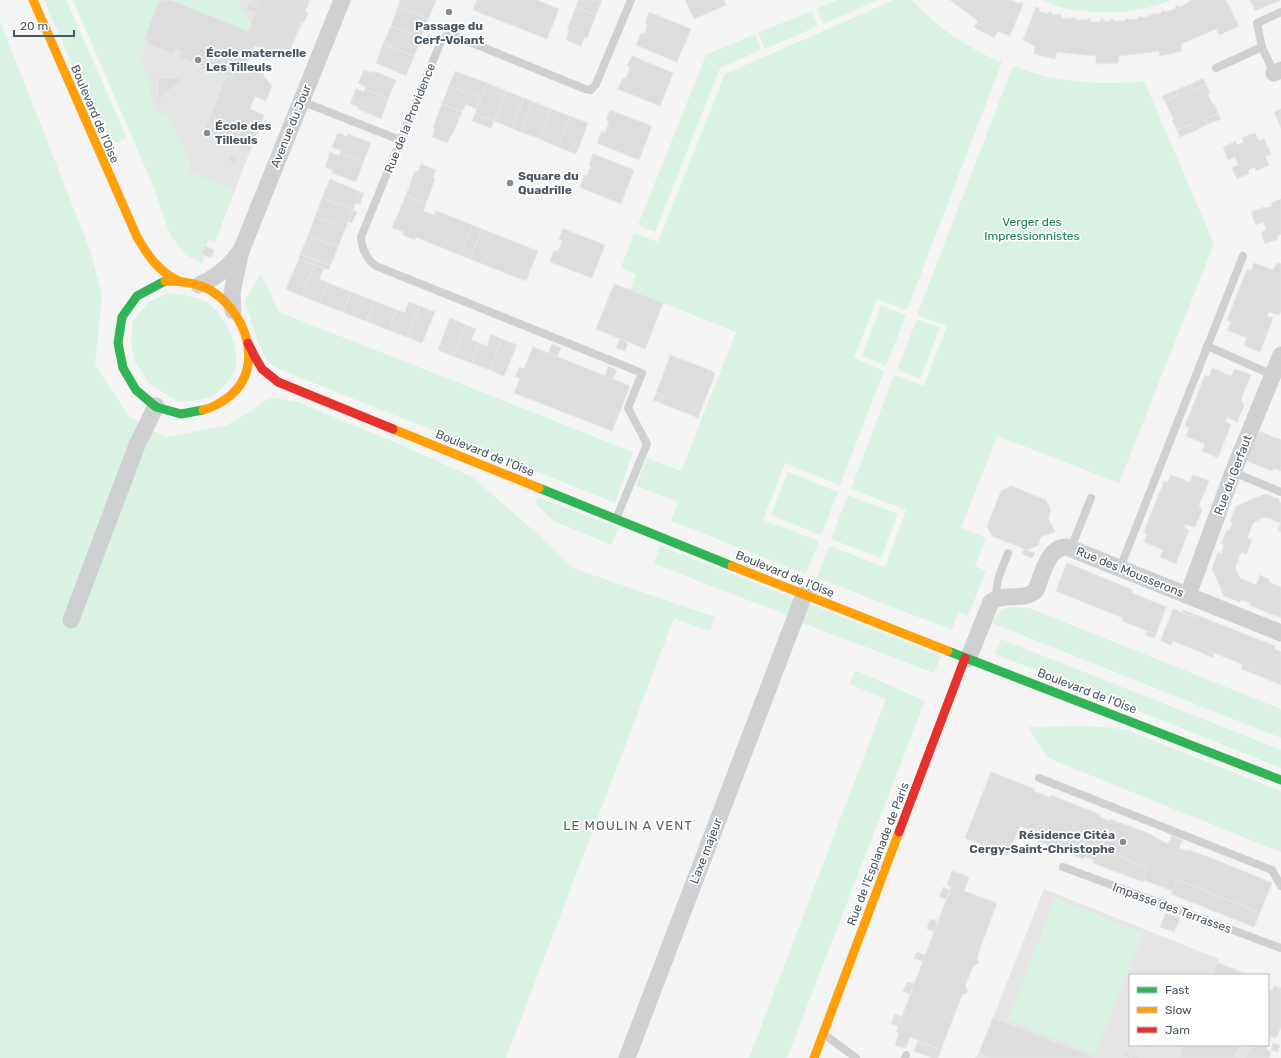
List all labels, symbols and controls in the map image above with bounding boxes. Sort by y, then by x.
marker: Passage du Cerf-Volant [444,7,454,17]
scale bar [14,12,74,38]
text: 20 m [20,19,48,33]
place label: Passage du Cerf-Volant [414,19,484,47]
place label: École maternelle Les Tilleuls [206,46,306,74]
marker: École maternelle Les Tilleuls [193,55,203,65]
street label: Rue de la Providence [382,61,438,175]
street label: Boulevard de l'Oise [68,63,122,165]
street label: Avenue du Jour [268,82,314,170]
place label: École des Tilleuls [215,119,272,147]
marker: École des Tilleuls [202,128,212,138]
place label: Square du Quadrille [518,169,579,197]
marker: Square du Quadrille [505,178,515,188]
park label: Verger des Impressionnistes [984,215,1080,243]
street label: Boulevard de l'Oise [434,427,537,479]
street label: Rue du Gerfaut [1211,433,1255,517]
street label: Rue des Mousserons [1074,544,1186,600]
street label: Boulevard de l'Oise [734,548,837,600]
street label: Boulevard de l'Oise [1035,666,1139,717]
street label: Rue de l'Esplanade de Paris [844,780,912,928]
street label: L'axe majeur [687,816,725,886]
district label: LE MOULIN A VENT [563,818,693,833]
place label: Résidence Citéa Cergy-Saint-Christophe [969,828,1115,856]
marker: Résidence Citéa Cergy-Saint-Christophe [1118,837,1128,847]
street label: Impasse des Terrasses [1111,880,1233,936]
legend [1129,974,1269,1046]
text: Fast [1165,983,1189,997]
text: Slow [1165,1003,1192,1017]
text: Jam [1165,1023,1190,1037]

